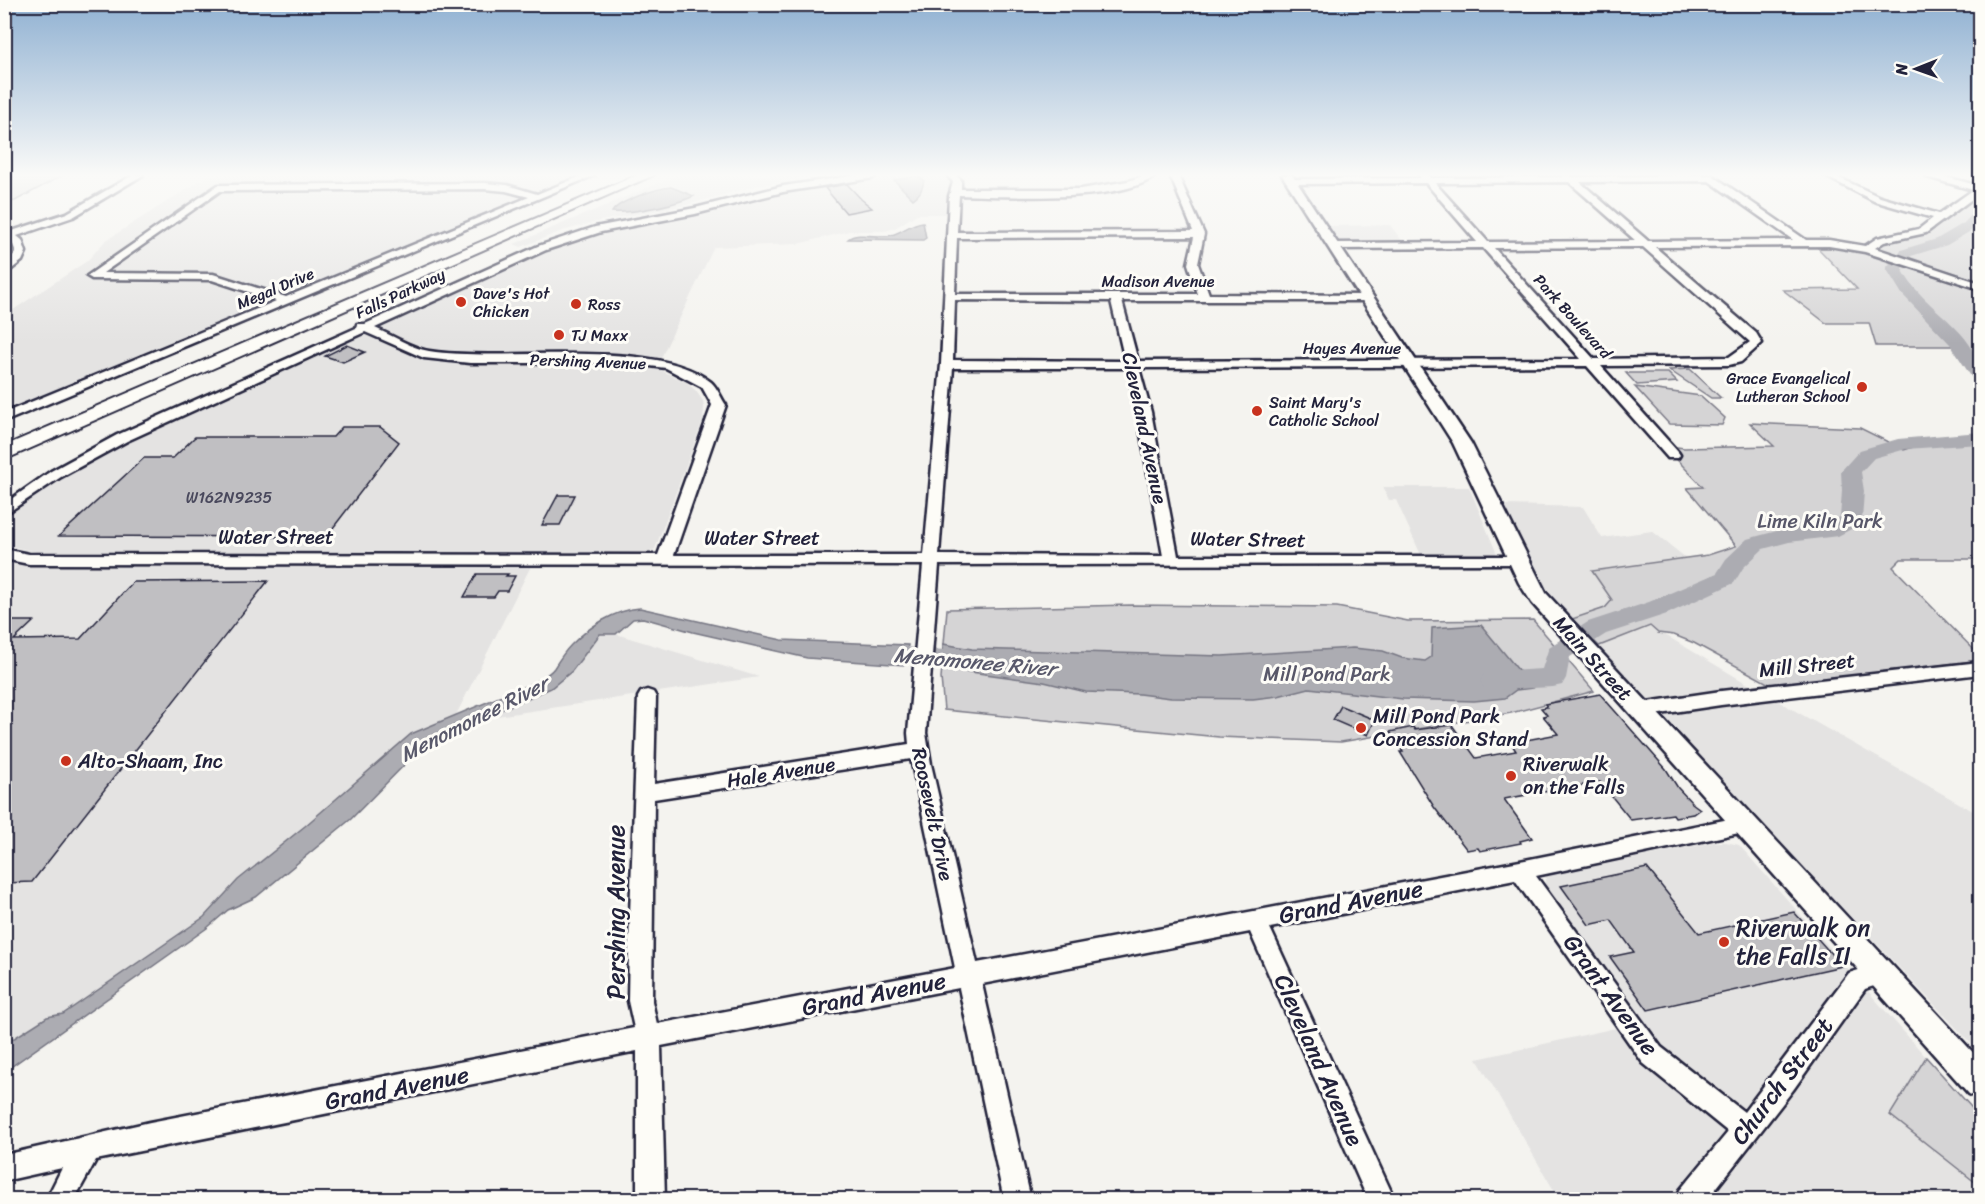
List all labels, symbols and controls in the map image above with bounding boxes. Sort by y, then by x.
north arrow [1886,39,1946,99]
text: N [1887,63,1916,76]
street label: Megal Drive [232,259,319,318]
street label: Falls Parkway [350,260,451,327]
street label: Madison Avenue [1101,267,1215,296]
street label: Park Boulevard [1526,267,1620,367]
place label: Dave's Hot Chicken [473,279,550,326]
place label: Ross [588,290,621,319]
marker: Dave's Hot Chicken [454,295,468,309]
marker: Ross [569,297,583,311]
place label: TJ Maxx [571,321,629,350]
marker: TJ Maxx [552,328,566,342]
street label: Hayes Avenue [1303,334,1401,363]
street label: Pershing Avenue [529,345,647,378]
street label: Cleveland Avenue [1111,349,1178,507]
place label: Grace Evangelical Lutheran School [1726,364,1850,411]
marker: Grace Evangelical Lutheran School [1855,380,1869,394]
place label: Saint Mary's Catholic School [1269,388,1379,435]
marker: Saint Mary's Catholic School [1250,404,1264,418]
house number: W162N9235 [186,483,272,512]
park label: Lime Kiln Park [1757,504,1883,539]
street label: Water Street [218,520,334,555]
street label: Water Street [704,521,820,556]
street label: Water Street [1190,521,1306,558]
street label: Main Street [1544,607,1641,710]
water label: Menomonee River [892,636,1062,688]
street label: Mill Street [1757,643,1857,688]
park label: Mill Pond Park [1263,657,1391,692]
water label: Menomonee River [393,663,559,773]
place label: Mill Pond Park Concession Stand [1373,699,1529,757]
marker: Mill Pond Park Concession Stand [1354,721,1368,735]
place label: Alto-Shaam, Inc [77,744,223,779]
street label: Roosevelt Drive [901,744,964,884]
street label: Hale Avenue [724,747,838,798]
place label: Riverwalk on the Falls [1523,747,1625,805]
marker: Alto-Shaam, Inc [59,754,73,768]
marker: Riverwalk on the Falls [1504,769,1518,783]
street label: Pershing Avenue [595,825,637,999]
street label: Grand Avenue [1275,867,1427,937]
place label: Riverwalk on the Falls II [1736,907,1870,977]
street label: Grant Avenue [1552,925,1670,1065]
marker: Riverwalk on the Falls II [1717,935,1731,949]
street label: Grand Avenue [798,959,950,1029]
street label: Cleveland Avenue [1262,967,1376,1153]
street label: Church Street [1720,1008,1844,1154]
street label: Grand Avenue [321,1053,473,1123]

